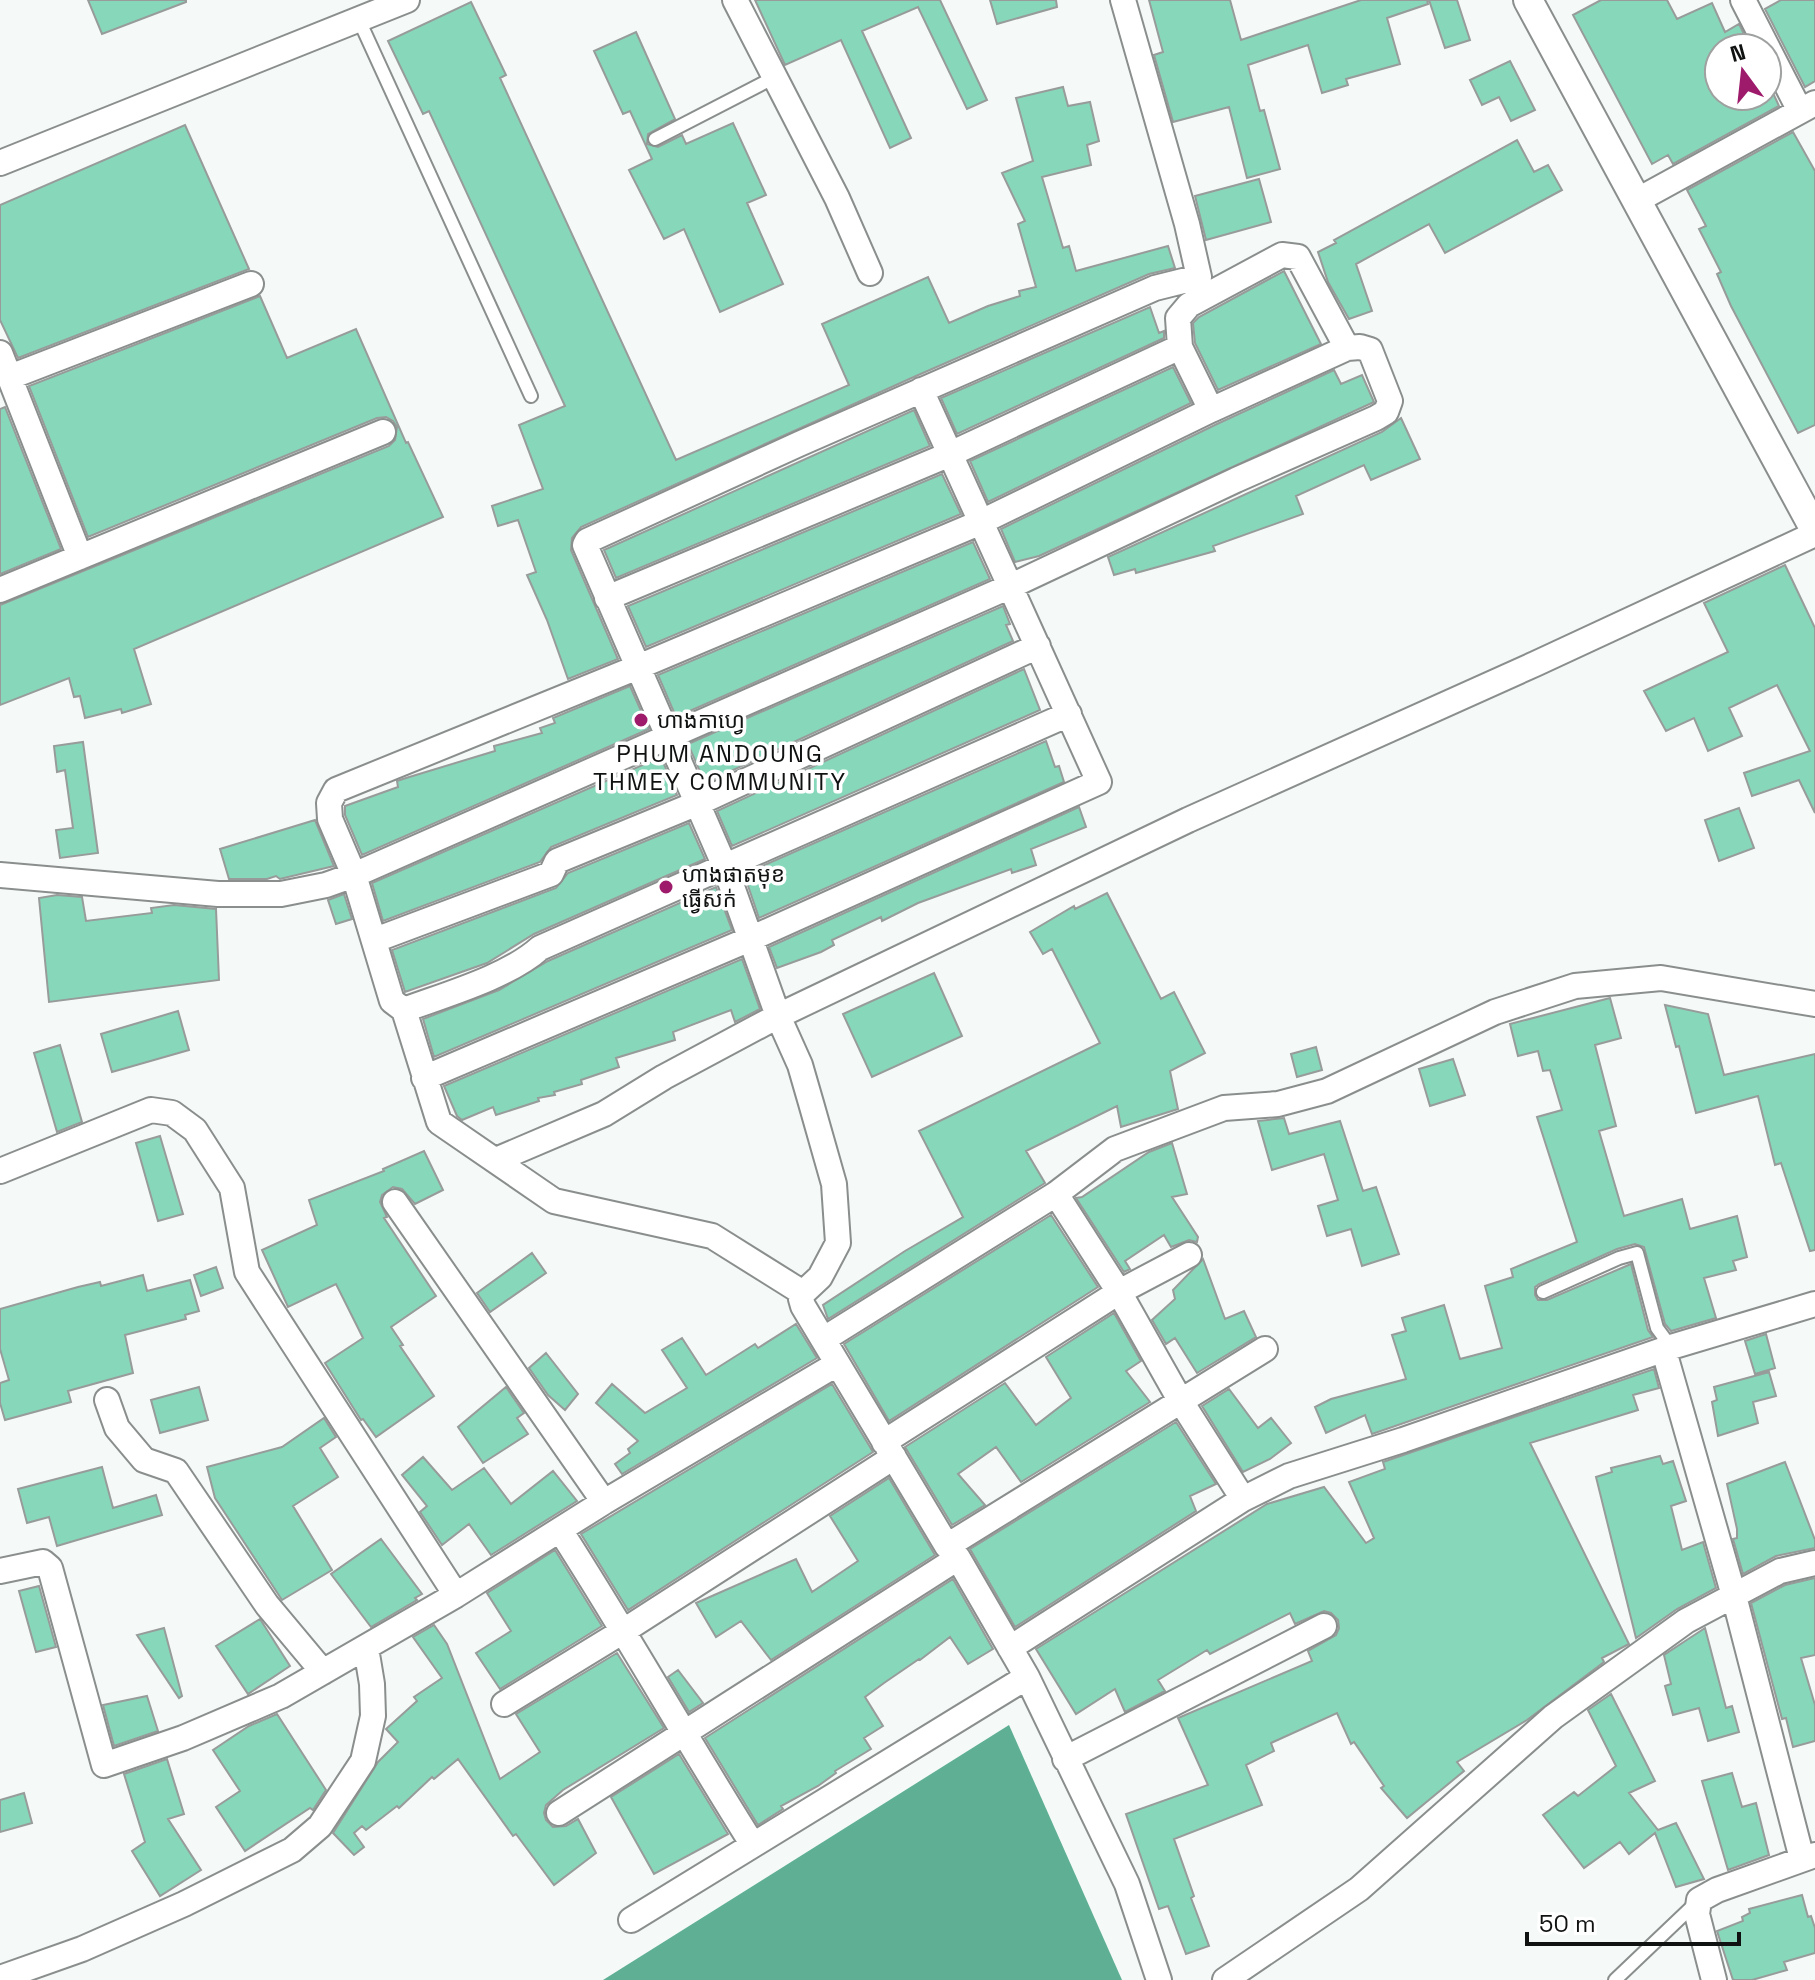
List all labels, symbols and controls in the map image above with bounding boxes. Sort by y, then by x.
north arrow [1703,32,1783,112]
text: N [1727,37,1749,68]
place label: ហាងកាហ្វេ [657,706,745,735]
marker: ហាងកាហ្វេ [632,711,650,729]
district label: PHUM ANDOUNG THMEY COMMUNITY [593,738,847,797]
place label: ហាងផាតមុខ ធ្វើសក់ [682,860,785,914]
marker: ហាងផាតមុខ ធ្វើសក់ [657,878,675,896]
scale bar [1527,1896,1739,1946]
text: 50 m [1539,1908,1596,1939]

